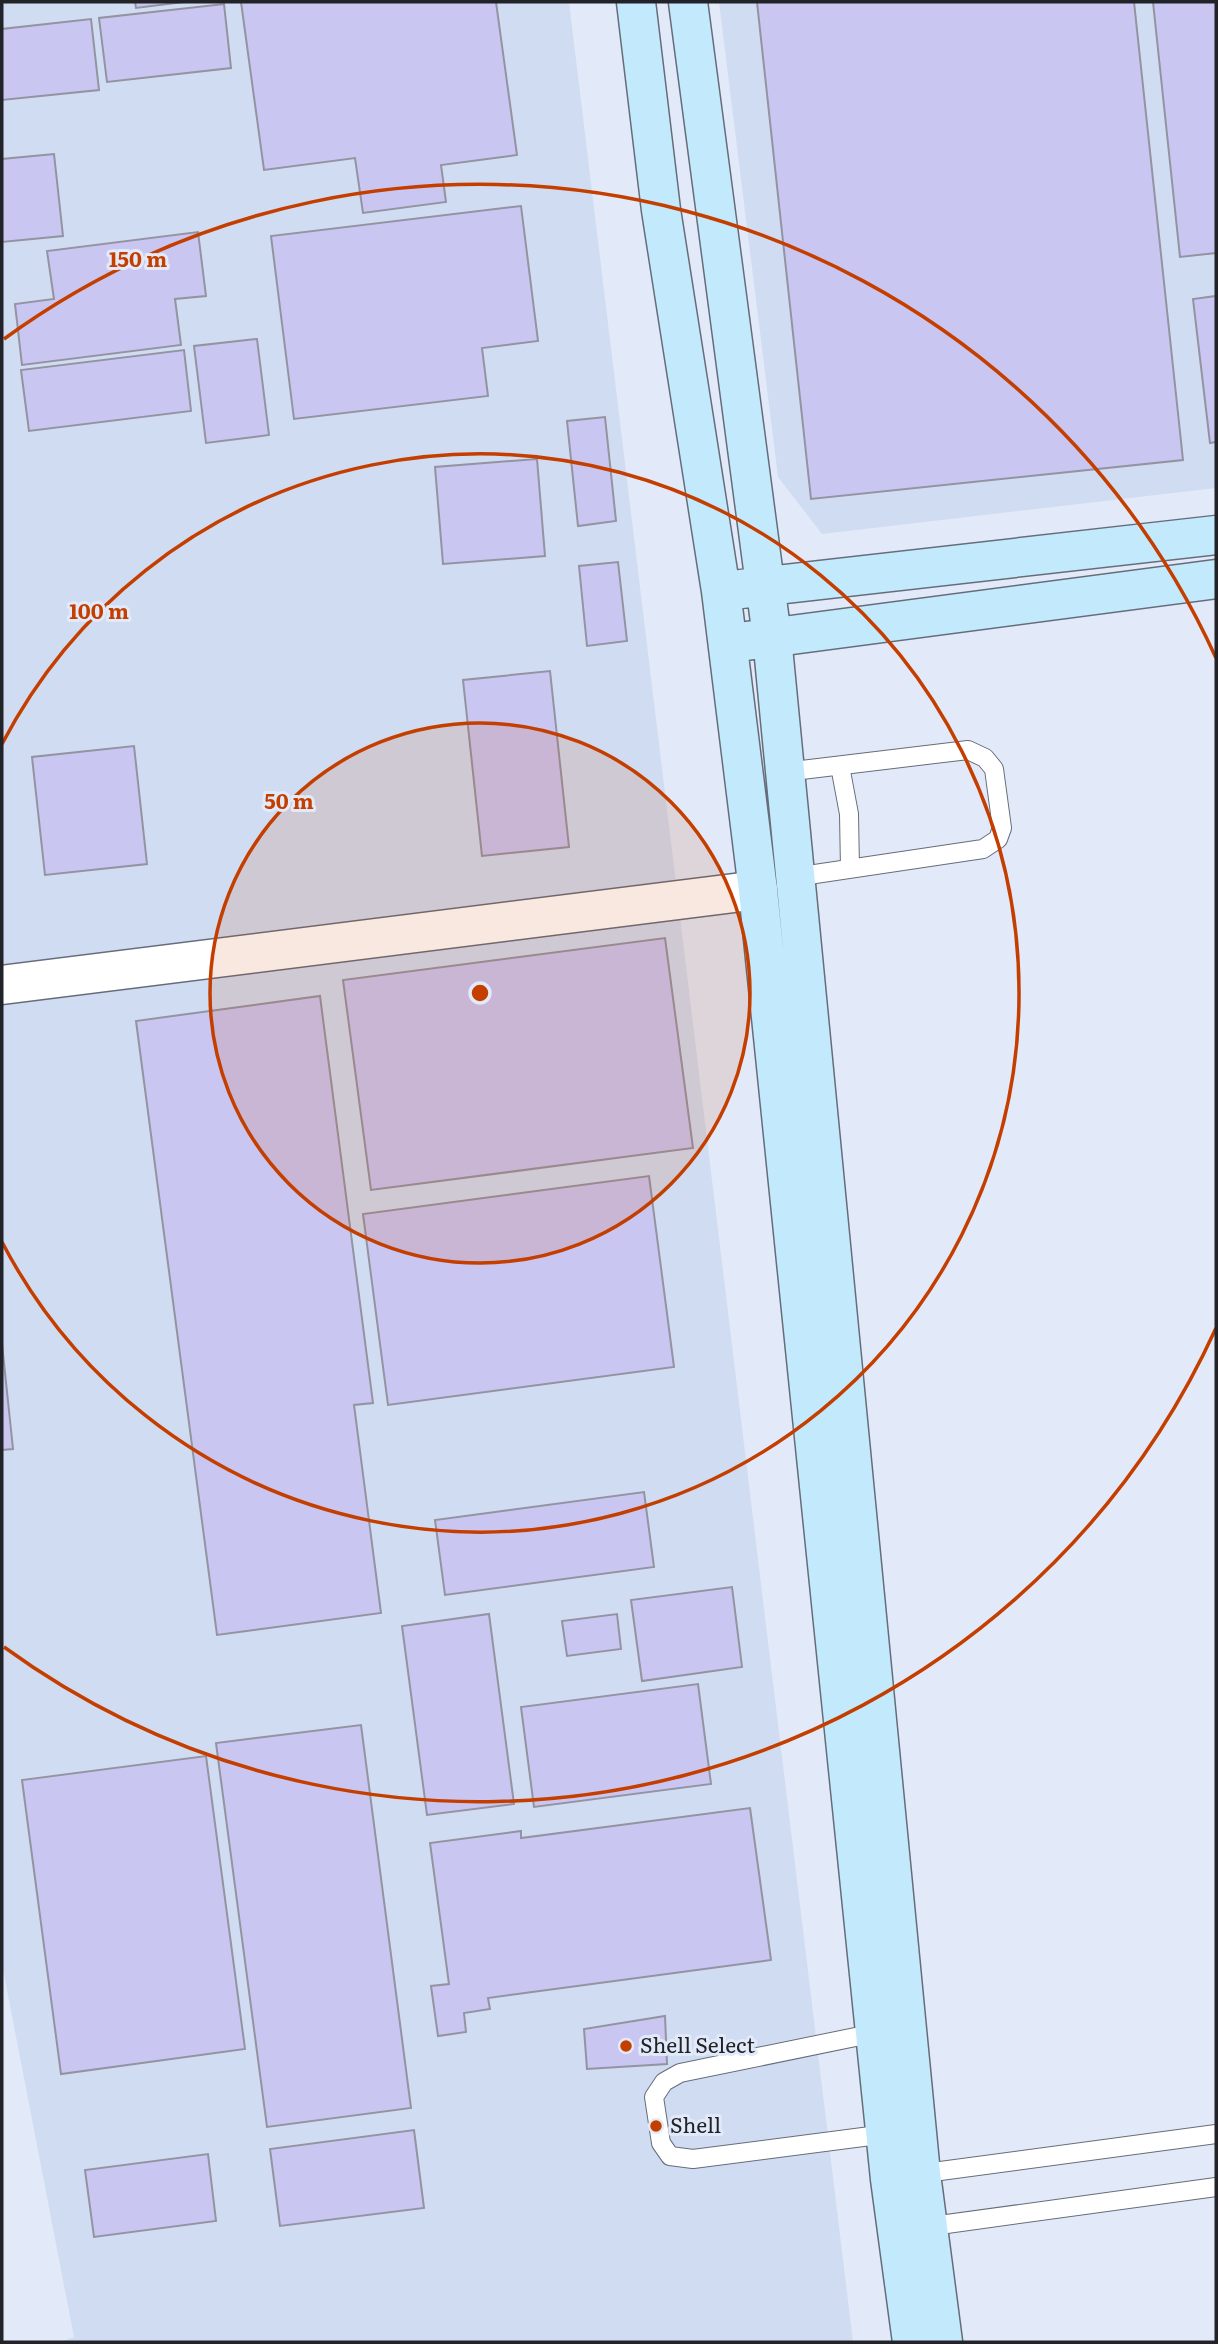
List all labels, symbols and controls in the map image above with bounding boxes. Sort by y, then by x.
text: 150 m [109,242,167,273]
text: 100 m [69,594,129,625]
text: 50 m [264,784,314,815]
centre of rings [468,981,492,1005]
place label: Shell Select [640,2028,756,2059]
marker: Shell Select [618,2038,634,2054]
place label: Shell [670,2108,721,2139]
marker: Shell [648,2118,664,2134]

